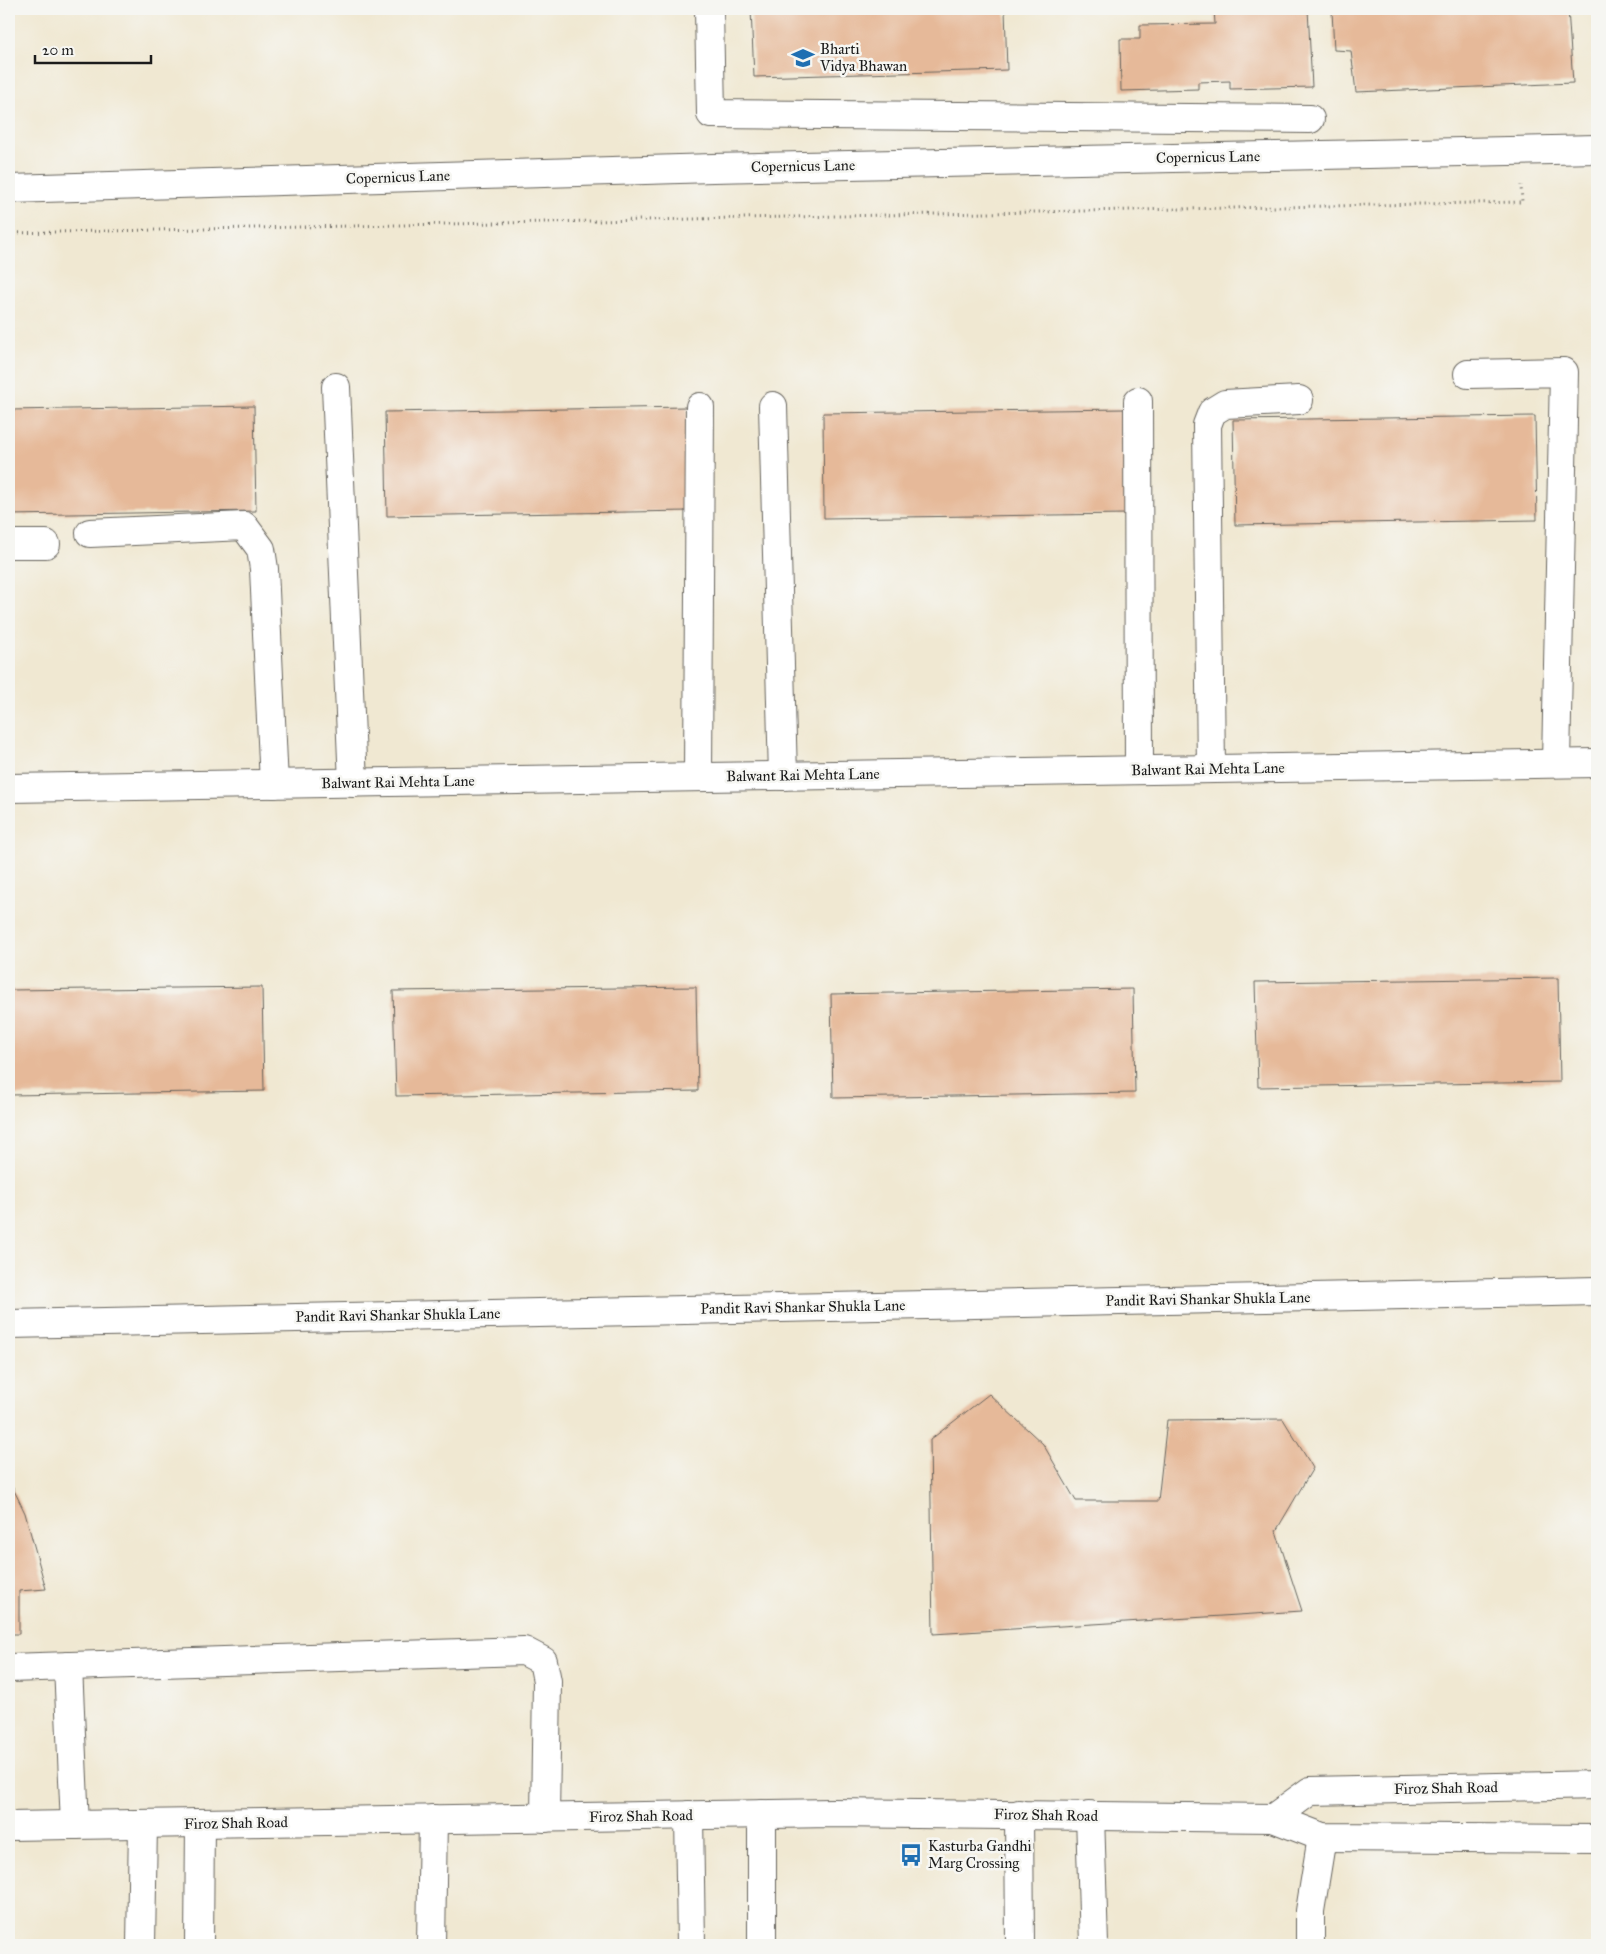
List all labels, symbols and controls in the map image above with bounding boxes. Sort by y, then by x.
scale bar [35,32,151,64]
place label: Bharti Vidya Bhawan [819,40,907,75]
text: 20 m [42,41,74,59]
school or university icon: Bharti Vidya Bhawan [790,45,816,71]
street label: Copernicus Lane [1156,147,1260,167]
street label: Copernicus Lane [751,156,855,176]
street label: Copernicus Lane [346,166,450,188]
street label: Balwant Rai Mehta Lane [1131,759,1285,779]
street label: Balwant Rai Mehta Lane [726,765,880,785]
street label: Balwant Rai Mehta Lane [321,772,475,792]
street label: Pandit Ravi Shankar Shukla Lane [1105,1288,1311,1310]
street label: Pandit Ravi Shankar Shukla Lane [700,1296,906,1318]
street label: Pandit Ravi Shankar Shukla Lane [295,1304,501,1326]
street label: Firoz Shah Road [1394,1778,1499,1798]
street label: Firoz Shah Road [994,1805,1099,1825]
street label: Firoz Shah Road [589,1806,694,1826]
street label: Firoz Shah Road [184,1813,289,1833]
place label: Kasturba Gandhi Marg Crossing [928,1837,1032,1872]
bus stop icon: Kasturba Gandhi Marg Crossing [898,1842,924,1868]

